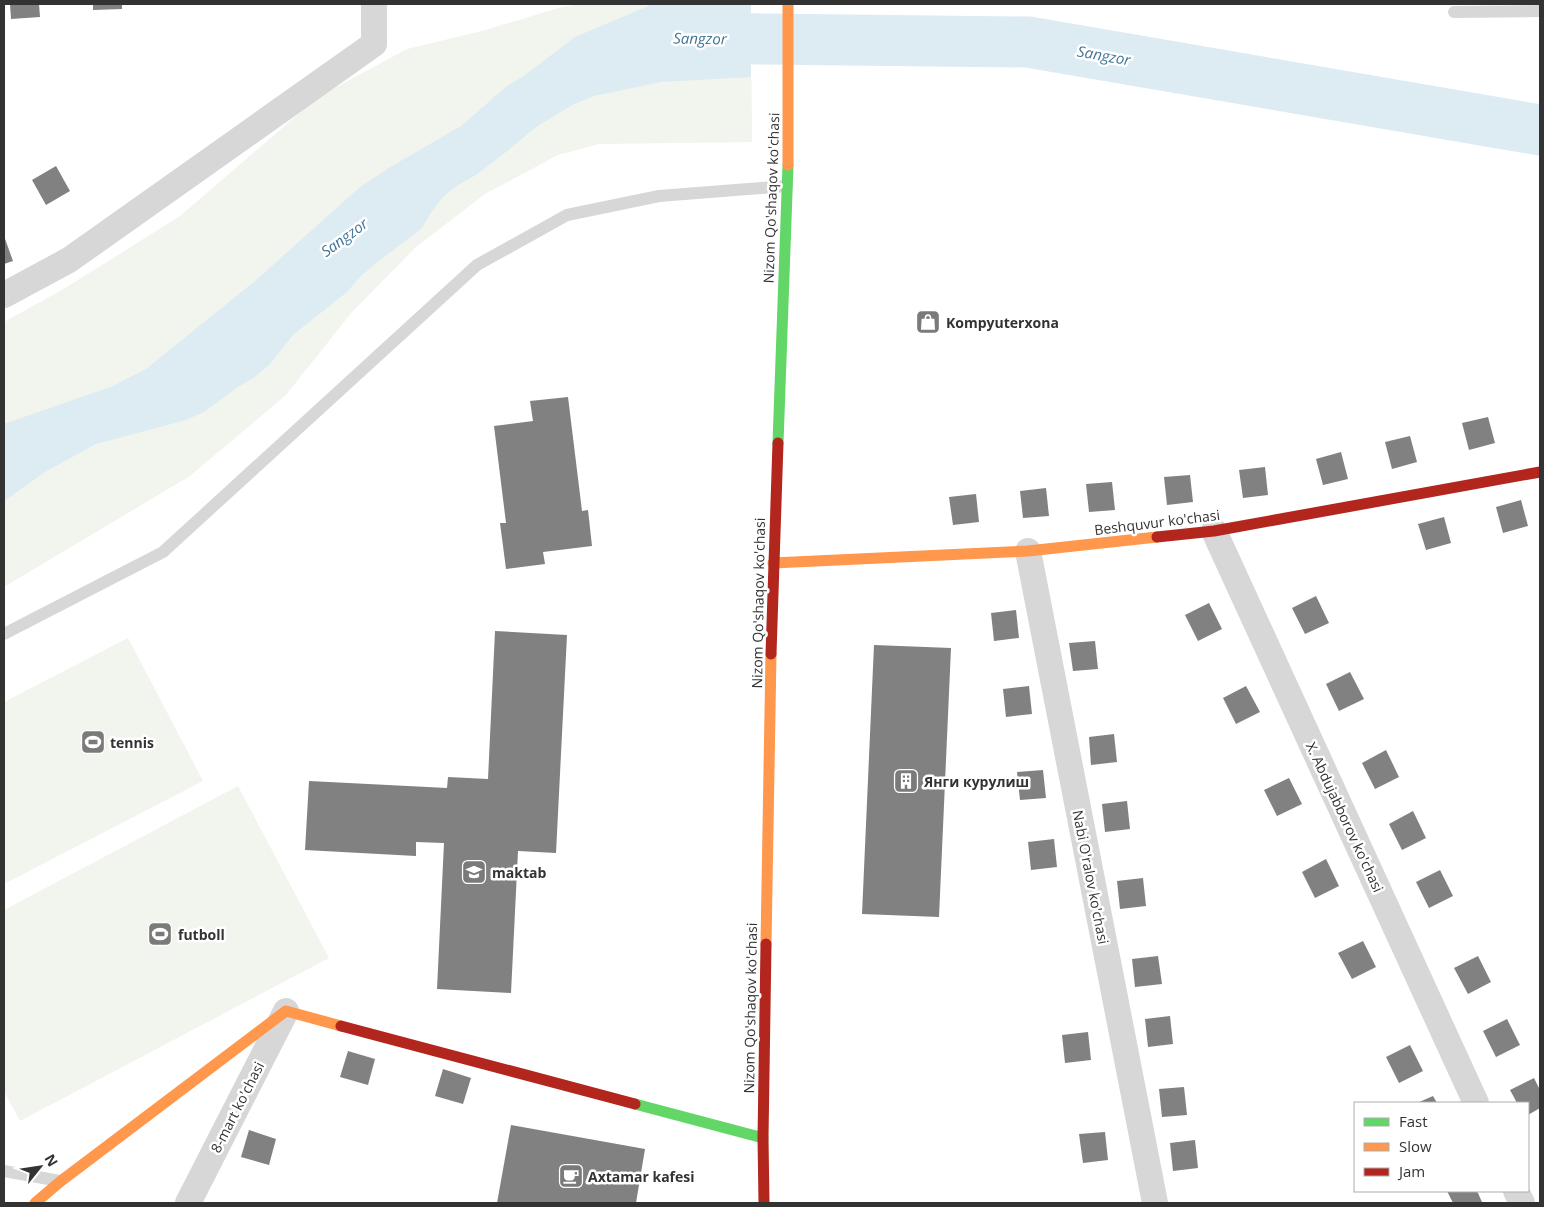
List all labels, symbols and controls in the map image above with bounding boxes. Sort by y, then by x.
water label: Sangzor [673,28,728,48]
water label: Sangzor [1076,41,1133,70]
street label: Nizom Qo'shaqov ko'chasi [759,112,783,284]
water label: Sangzor [316,213,372,261]
shop icon: Kompyuterxona [915,309,941,335]
place label: Kompyuterxona [946,313,1059,332]
street label: Beshquvur ko'chasi [1093,505,1221,539]
street label: Nizom Qo'shaqov ko'chasi [747,517,769,689]
sports icon: tennis [80,729,106,755]
place label: tennis [110,733,154,752]
street label: X. Abdujabborov ko'chasi [1302,739,1388,895]
building icon: Янги курулиш [893,768,919,794]
place label: Янги курулиш [923,772,1029,791]
street label: Nabi O'ralov ko'chasi [1069,808,1113,946]
school or university icon: maktab [461,859,487,885]
place label: maktab [492,863,546,882]
sports icon: futboll [147,921,173,947]
street label: Nizom Qo'shaqov ko'chasi [739,922,761,1094]
place label: futboll [178,925,225,944]
street label: 8-mart ko'chasi [206,1058,268,1156]
legend [1354,1102,1529,1192]
text: Fast [1399,1111,1428,1131]
text: Slow [1399,1136,1432,1156]
north arrow [15,1142,65,1192]
text: N [41,1151,63,1170]
text: Jam [1397,1161,1425,1181]
cafe icon: Axtamar kafesi [558,1163,584,1189]
place label: Axtamar kafesi [588,1167,695,1186]

